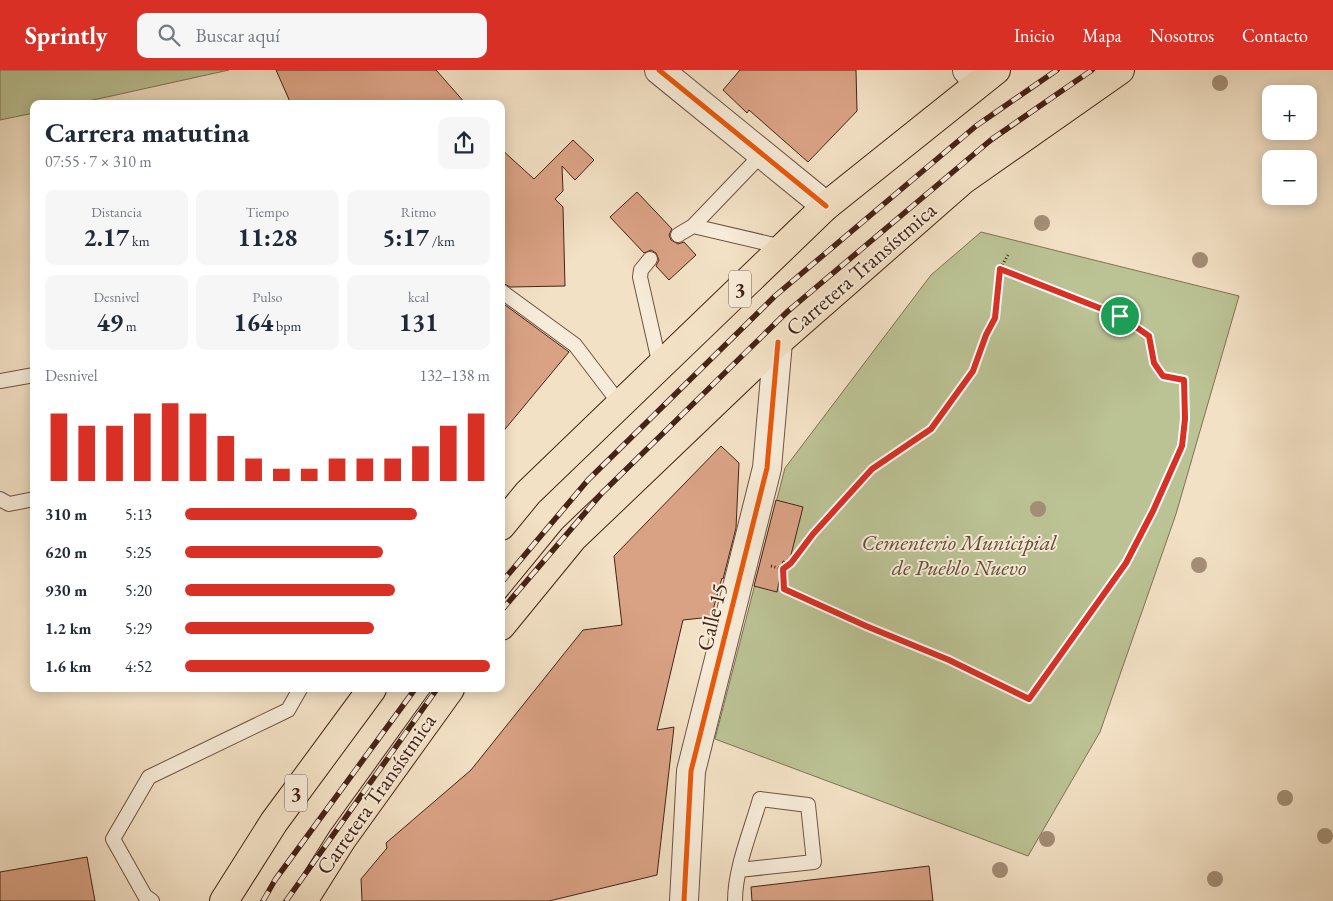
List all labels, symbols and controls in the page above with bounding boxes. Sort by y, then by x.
search box [137,13,487,58]
text: Sprintly [25,20,107,51]
icon: search [155,21,183,49]
text: Buscar aquí [195,23,280,48]
text: Inicio [1014,24,1055,47]
text: Mapa [1083,24,1122,47]
text: Nosotros [1150,24,1214,47]
text: Contacto [1242,24,1308,47]
map controls [1262,85,1317,205]
button: + [1262,85,1317,140]
text: Carrera matutina [45,114,249,150]
button: share [438,117,490,169]
button: − [1262,150,1317,205]
text: 07:55 · 7 × 310 m [45,151,152,172]
street label: Carretera Transístmica [780,195,943,342]
text: Distancia [91,203,142,221]
text: Tiempo [246,203,289,221]
text: Ritmo [401,203,436,221]
text: 2.17 [83,221,129,253]
text: 11:28 [238,221,297,253]
text: 5:17 [382,221,429,253]
text: km [129,232,150,250]
text: /km [429,232,455,250]
road number: 3 [729,270,751,308]
text: Desnivel [94,288,139,306]
text: Pulso [253,288,282,306]
text: kcal [408,288,429,306]
pin [1099,295,1141,337]
icon: arrive [1106,302,1134,330]
text: 49 [96,306,123,338]
text: 164 [234,306,273,338]
text: 131 [399,306,438,338]
text: m [123,317,137,335]
text: bpm [273,317,301,335]
text: Desnivel [45,365,98,386]
text: 132–138 m [419,365,490,386]
text: 310 m [45,504,87,525]
text: 5:13 [125,504,152,525]
park label: Cementerio Municipial de Pueblo Nuevo [862,528,1057,582]
text: 620 m [45,542,87,563]
text: 5:25 [125,542,152,563]
text: 930 m [45,580,87,601]
text: 5:20 [125,580,152,601]
street label: Calle 15 [690,580,734,654]
text: 1.2 km [45,618,91,639]
text: 5:29 [125,618,152,639]
text: 1.6 km [45,656,91,677]
text: 4:52 [125,656,152,677]
street label: Carretera Transístmica [310,708,443,880]
road number: 3 [285,774,307,811]

